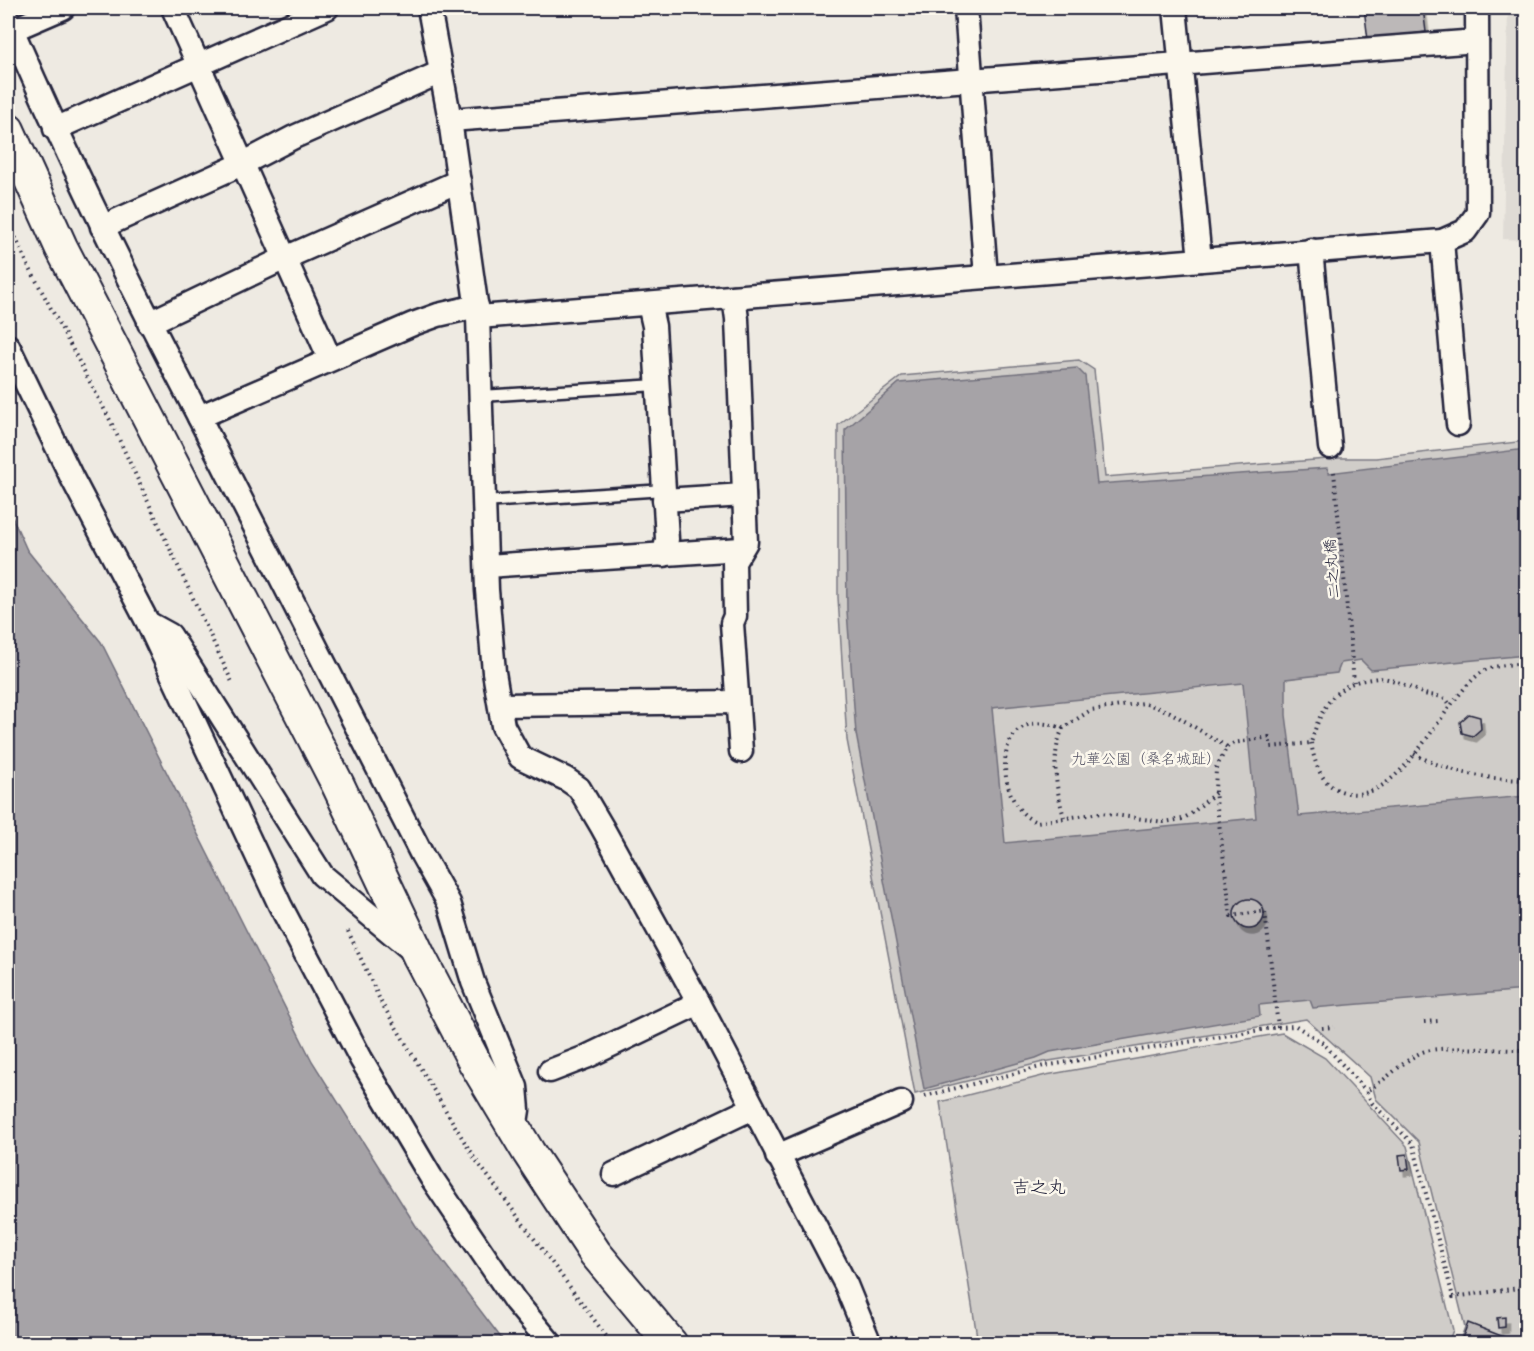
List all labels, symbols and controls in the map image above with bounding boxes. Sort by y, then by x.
street label: 二之丸橋 [1318,538,1344,600]
park label: 九華公園（桑名城趾） [1071,748,1221,768]
district label: 吉之丸 [1012,1174,1066,1198]

